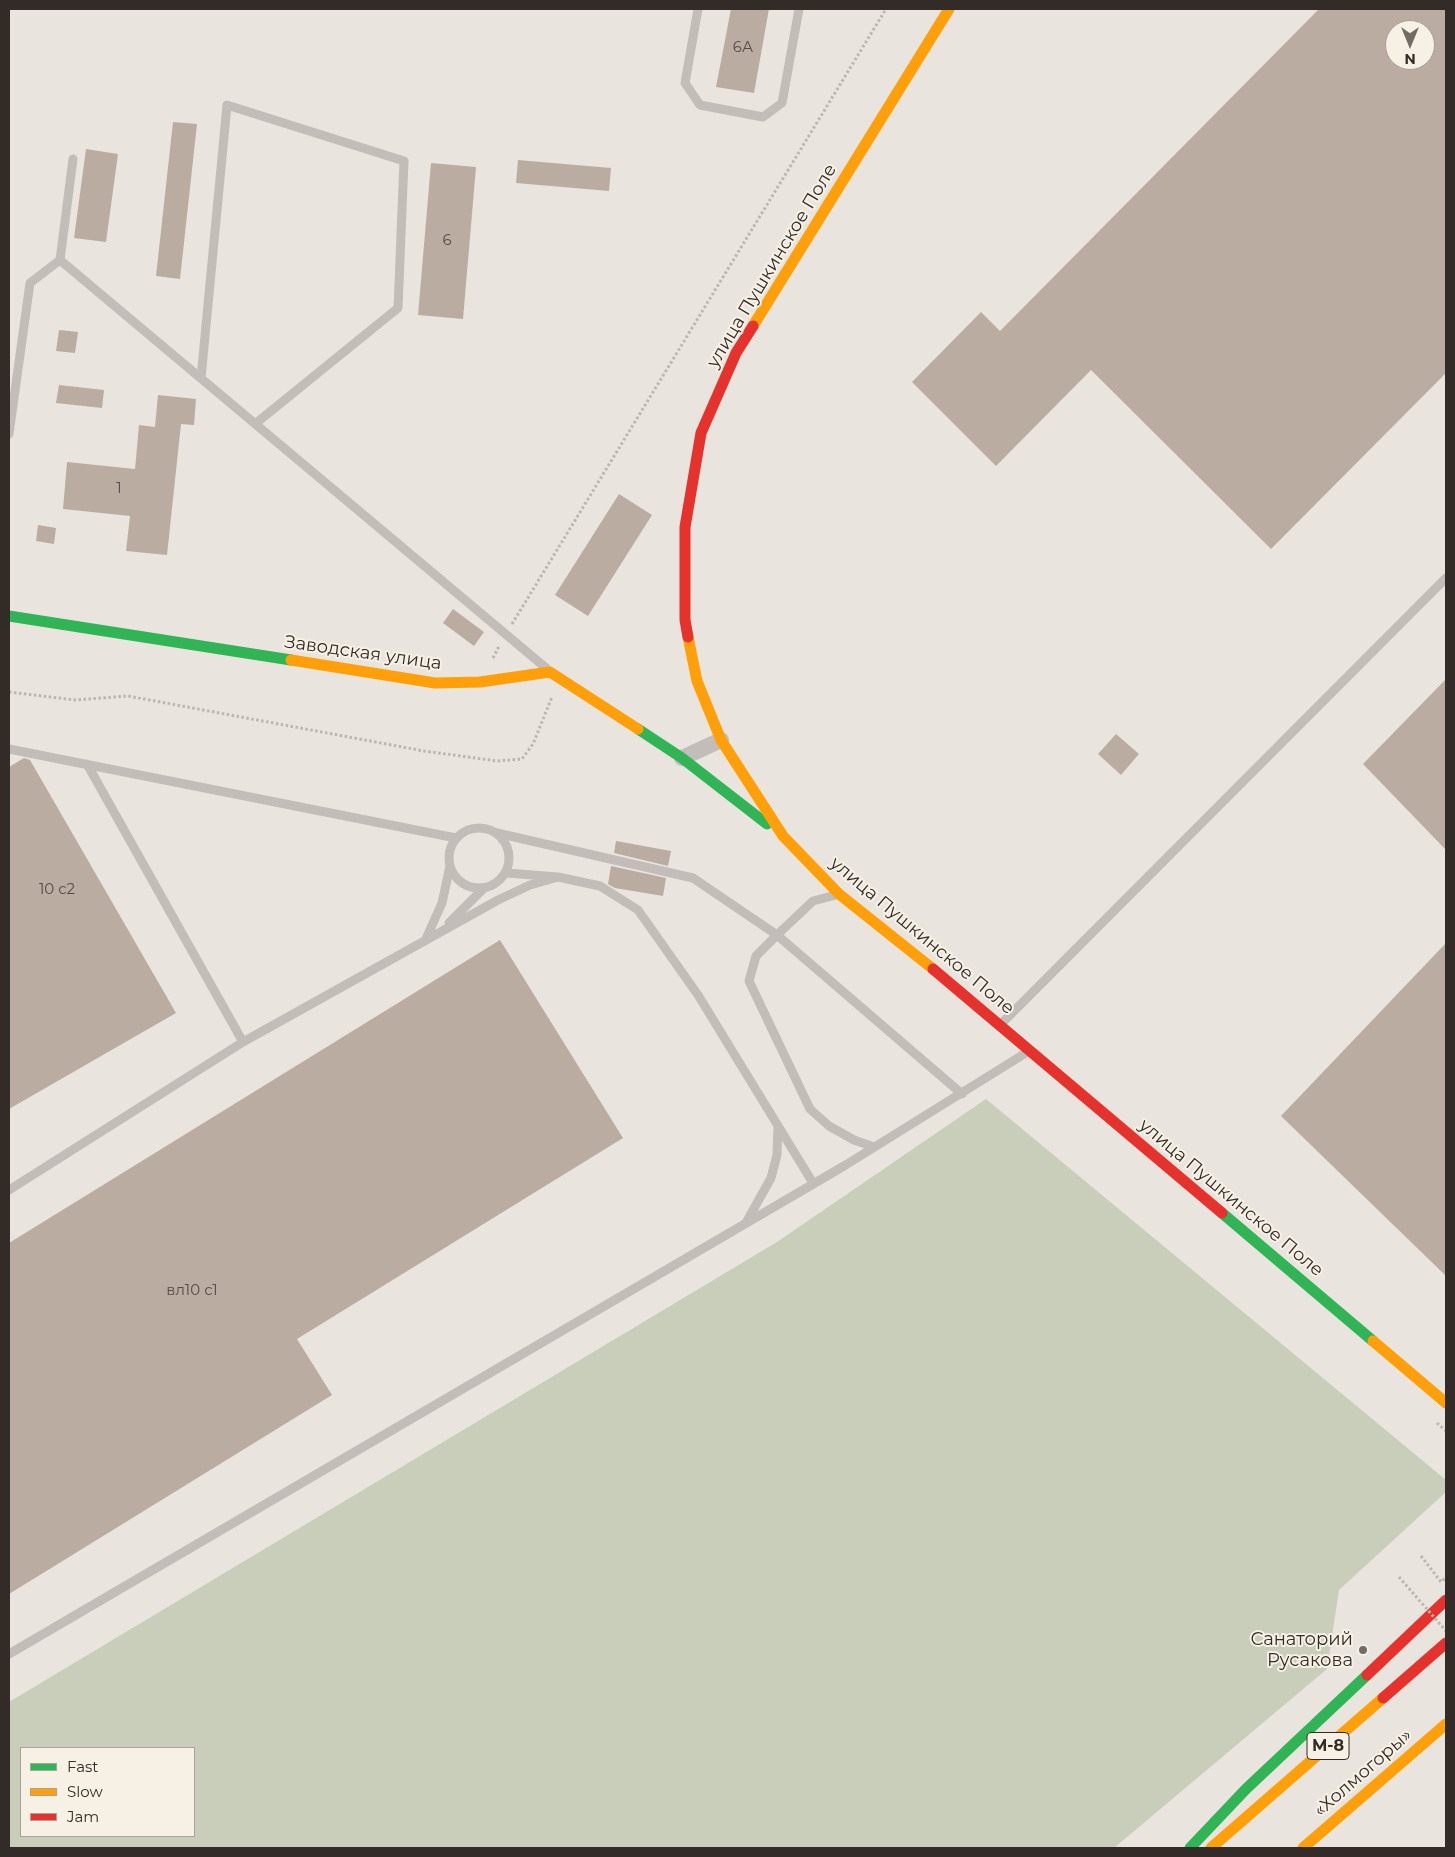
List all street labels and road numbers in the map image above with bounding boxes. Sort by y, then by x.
street label: улица Пушкинское Поле [703,160,841,372]
street label: Заводская улица [283,631,443,675]
street label: улица Пушкинское Поле [826,853,1018,1019]
street label: улица Пушкинское Поле [1135,1115,1327,1281]
street label: «Холмогоры» [1310,1725,1416,1821]
road number: М-8 [1307,1732,1349,1760]

